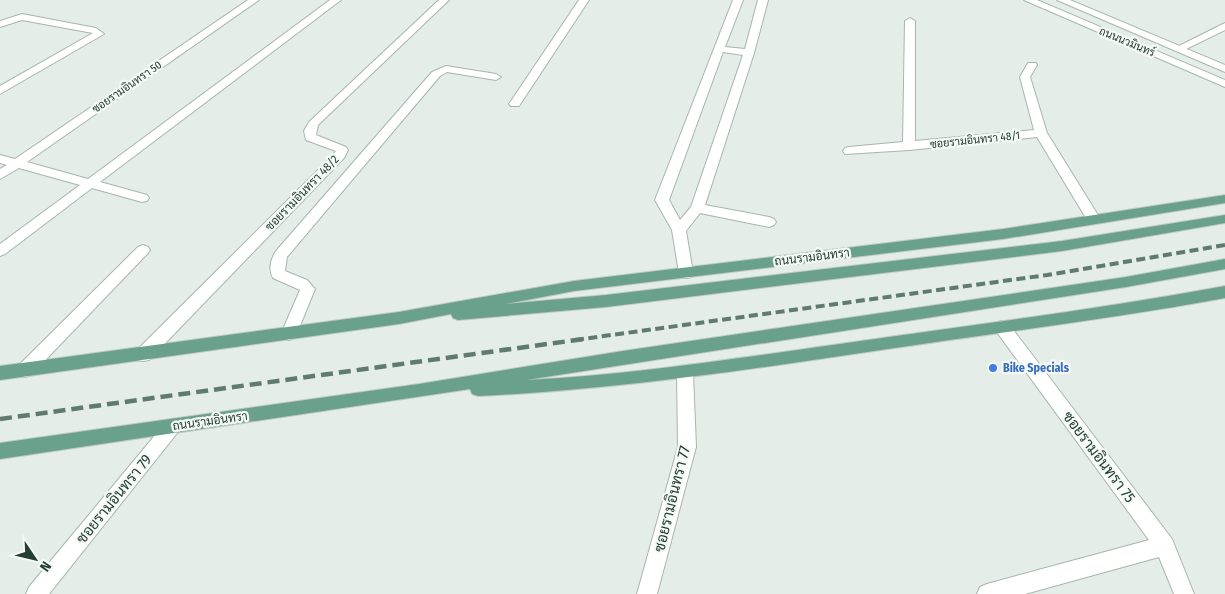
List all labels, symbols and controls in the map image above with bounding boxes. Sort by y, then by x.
street label: ถนนนวมินทร์ [1097,23,1158,60]
street label: ซอยรามอินทรา 50 [90,58,164,116]
street label: ซอยรามอินทรา 48/1 [929,129,1021,151]
street label: ซอยรามอินทรา 48/2 [262,152,342,234]
street label: ถนนรามอินทรา [774,245,850,269]
place label: Bike Specials [1003,361,1070,375]
marker: Bike Specials [987,362,999,374]
street label: ซอยรามอินทรา 75 [1059,408,1139,506]
street label: ถนนรามอินทรา [172,409,248,433]
street label: ซอยรามอินทรา 77 [650,444,694,554]
street label: ซอยรามอินทรา 79 [72,451,156,547]
north arrow [10,534,60,584]
text: N [36,558,55,574]

